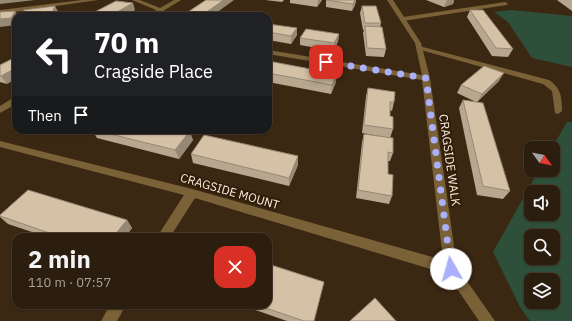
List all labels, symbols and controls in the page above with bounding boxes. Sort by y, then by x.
text: 70 m [94,24,159,61]
icon: left [28,28,80,80]
pin [309,45,343,79]
icon: arrive [315,51,337,73]
text: Cragside Place [94,60,213,83]
icon: arrive [70,104,92,126]
text: Then [28,106,62,125]
street label: CRAGSIDE WALK [436,113,464,207]
north arrow [524,141,560,177]
map controls [524,141,560,309]
street label: CRAGSIDE MOUNT [179,170,281,212]
button: sound [524,185,560,221]
button: search [524,229,560,265]
text: 2 min [28,243,91,275]
button: close [214,246,256,288]
position arrow [430,248,472,290]
button: layers [524,273,560,309]
text: 110 m · 07:57 [28,274,111,291]

